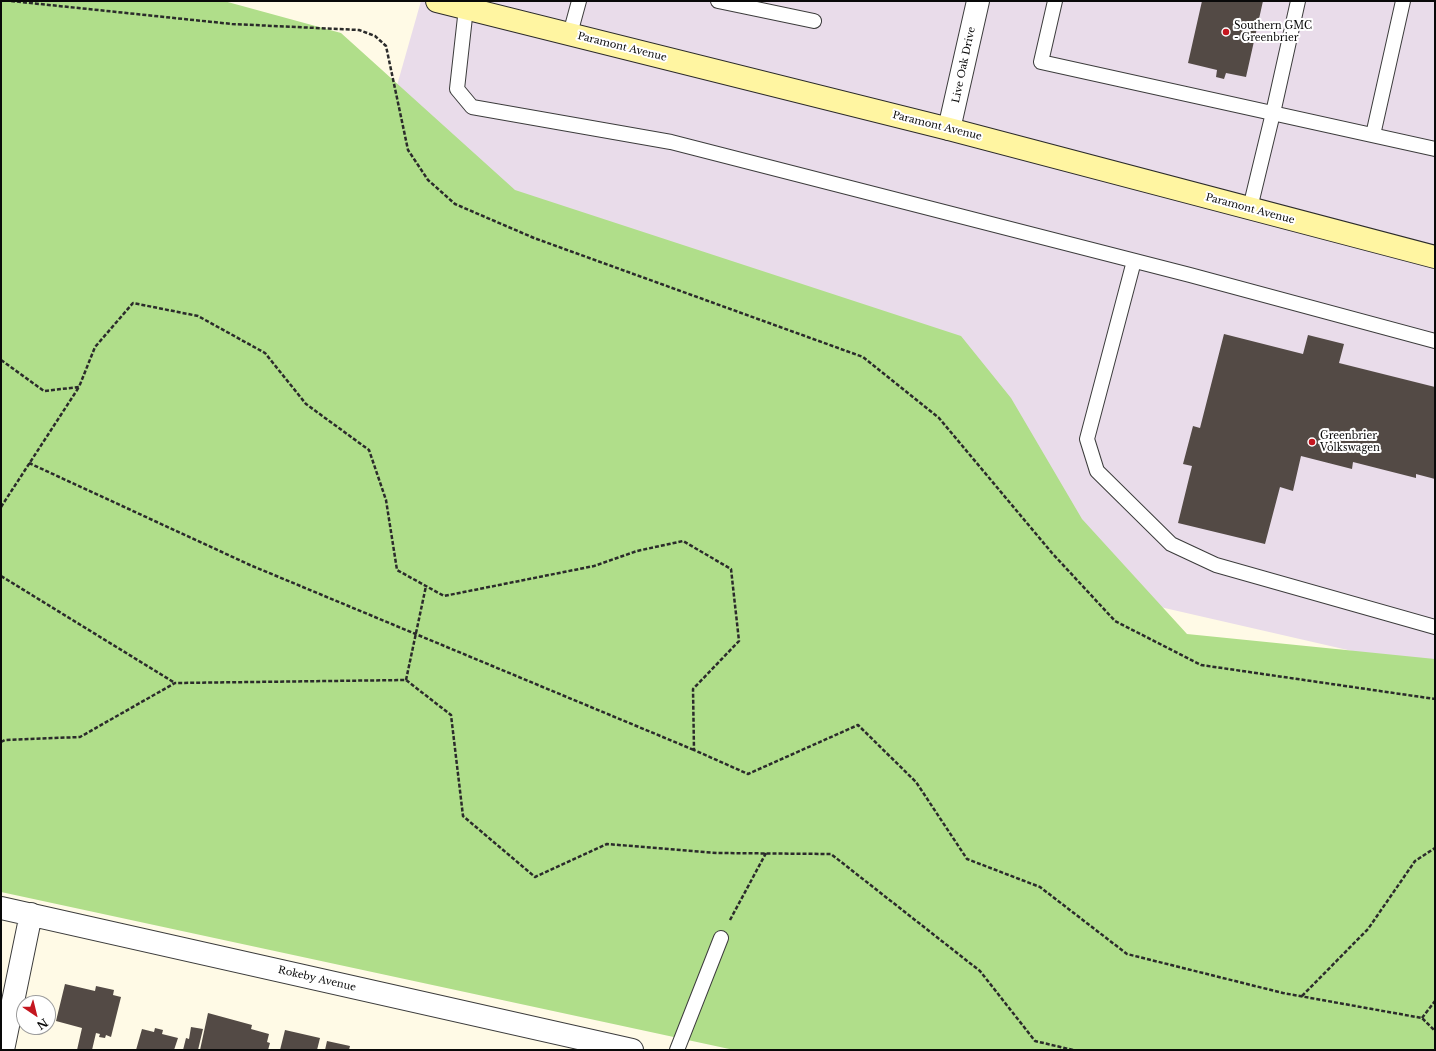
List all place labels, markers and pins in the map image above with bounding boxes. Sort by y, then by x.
place label: Southern GMC - Greenbrier [1234,20,1312,44]
marker: Southern GMC - Greenbrier [1221,27,1231,37]
place label: Greenbrier Volkswagen [1320,430,1380,454]
marker: Greenbrier Volkswagen [1307,437,1317,447]

